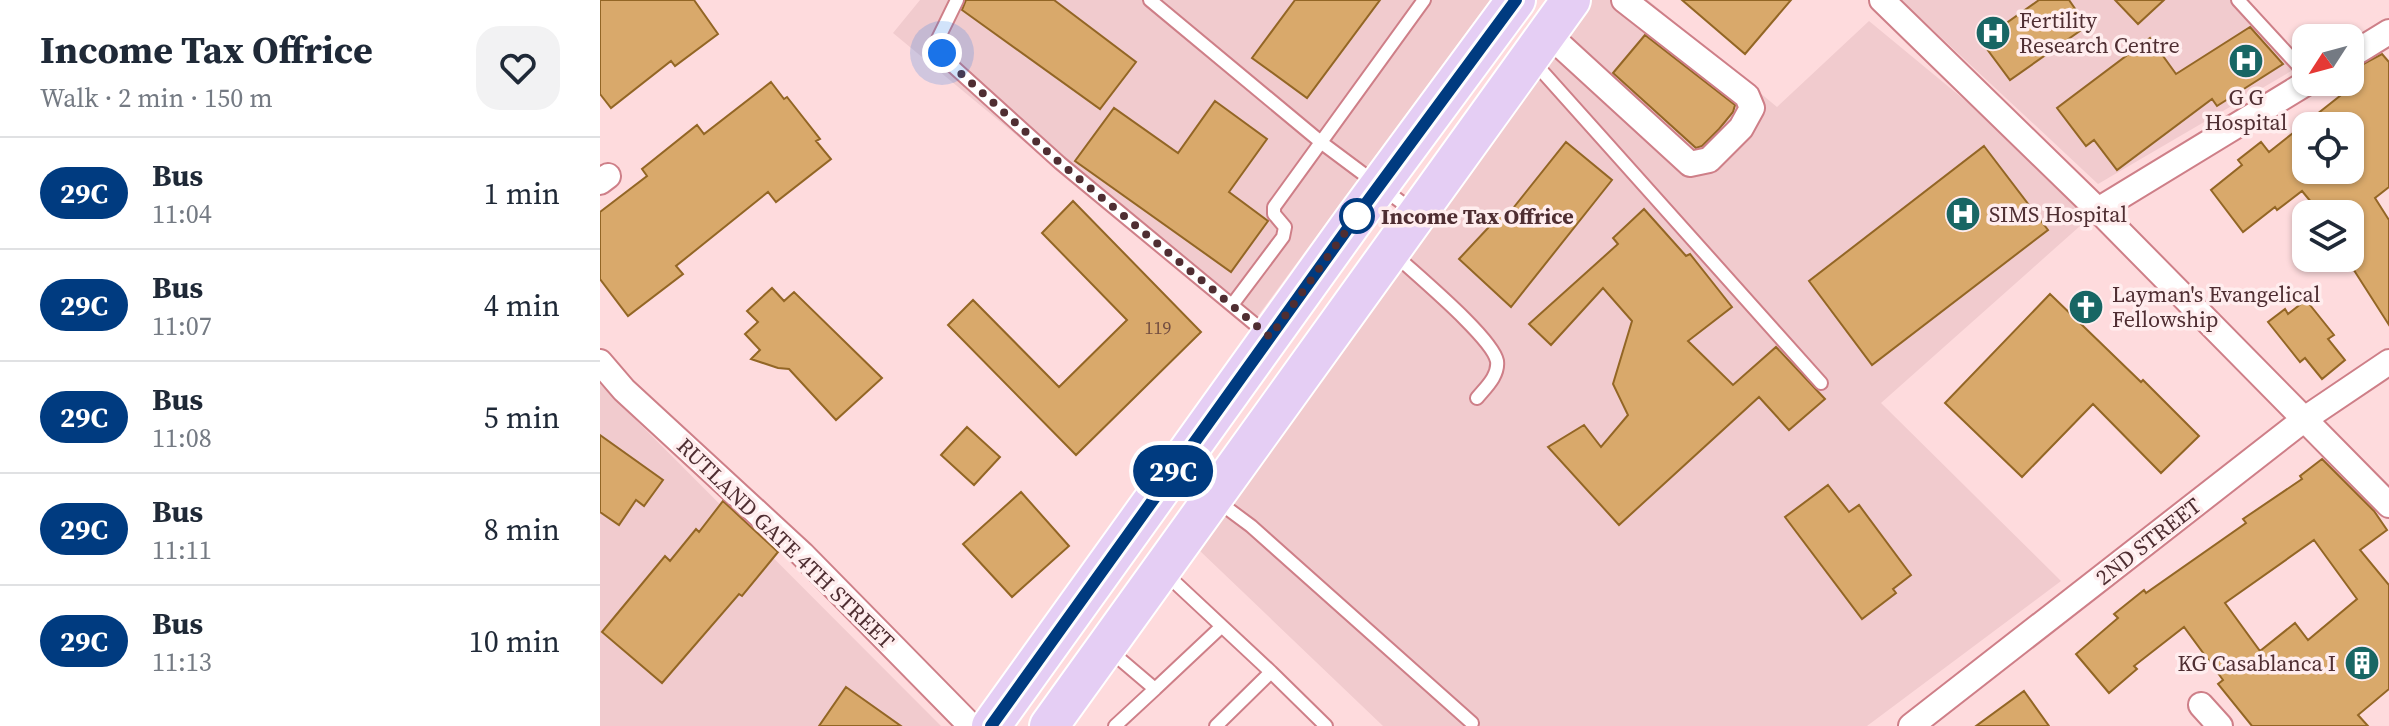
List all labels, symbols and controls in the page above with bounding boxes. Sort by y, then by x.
place label: Fertility Research Centre [2019,5,2180,60]
hospital icon: Fertility Research Centre [1974,14,2012,52]
text: Income Tax Offrice [40,24,373,76]
north arrow [2292,24,2364,96]
map controls [2292,24,2364,272]
button: heart [476,26,560,110]
your location [922,33,962,73]
hospital icon: G G Hospital [2227,42,2265,80]
text: Walk · 2 min · 150 m [40,80,273,116]
place label: G G Hospital [2205,82,2287,137]
button: locate [2292,112,2364,184]
text: Bus [152,155,203,196]
text: 1 min [484,173,560,214]
text: 29C [60,174,108,212]
hospital icon: SIMS Hospital [1944,195,1982,233]
text: 11:04 [152,196,212,232]
marker: Income Tax Offrice [1340,199,1374,233]
place label: SIMS Hospital [1989,199,2127,229]
button: layers [2292,200,2364,272]
place label: Income Tax Offrice [1381,201,1574,231]
text: Bus [152,267,203,308]
place label: Layman's Evangelical Fellowship [2112,279,2320,334]
text: 4 min [484,285,560,326]
text: 29C [60,286,108,324]
church icon: Layman's Evangelical Fellowship [2067,288,2105,326]
text: 11:07 [152,308,212,344]
house number: 119 [1145,315,1172,340]
text: Bus [152,379,203,420]
text: 5 min [484,397,560,438]
text: 29C [60,398,108,436]
text: 11:08 [152,420,212,456]
street label: RUTLAND GATE 4TH STREET [671,431,901,655]
line badge: 29C [1127,445,1219,497]
text: 29C [1149,452,1197,490]
street label: 2ND STREET [2089,490,2207,592]
text: Bus [152,491,203,532]
text: 8 min [484,509,560,550]
text: 29C [60,510,108,548]
text: 11:11 [152,532,212,568]
text: Bus [152,603,203,644]
text: 10 min [469,621,560,662]
text: 29C [60,622,108,660]
text: 11:13 [152,644,212,680]
building icon: KG Casablanca I [2343,644,2381,682]
place label: KG Casablanca I [2178,648,2336,678]

